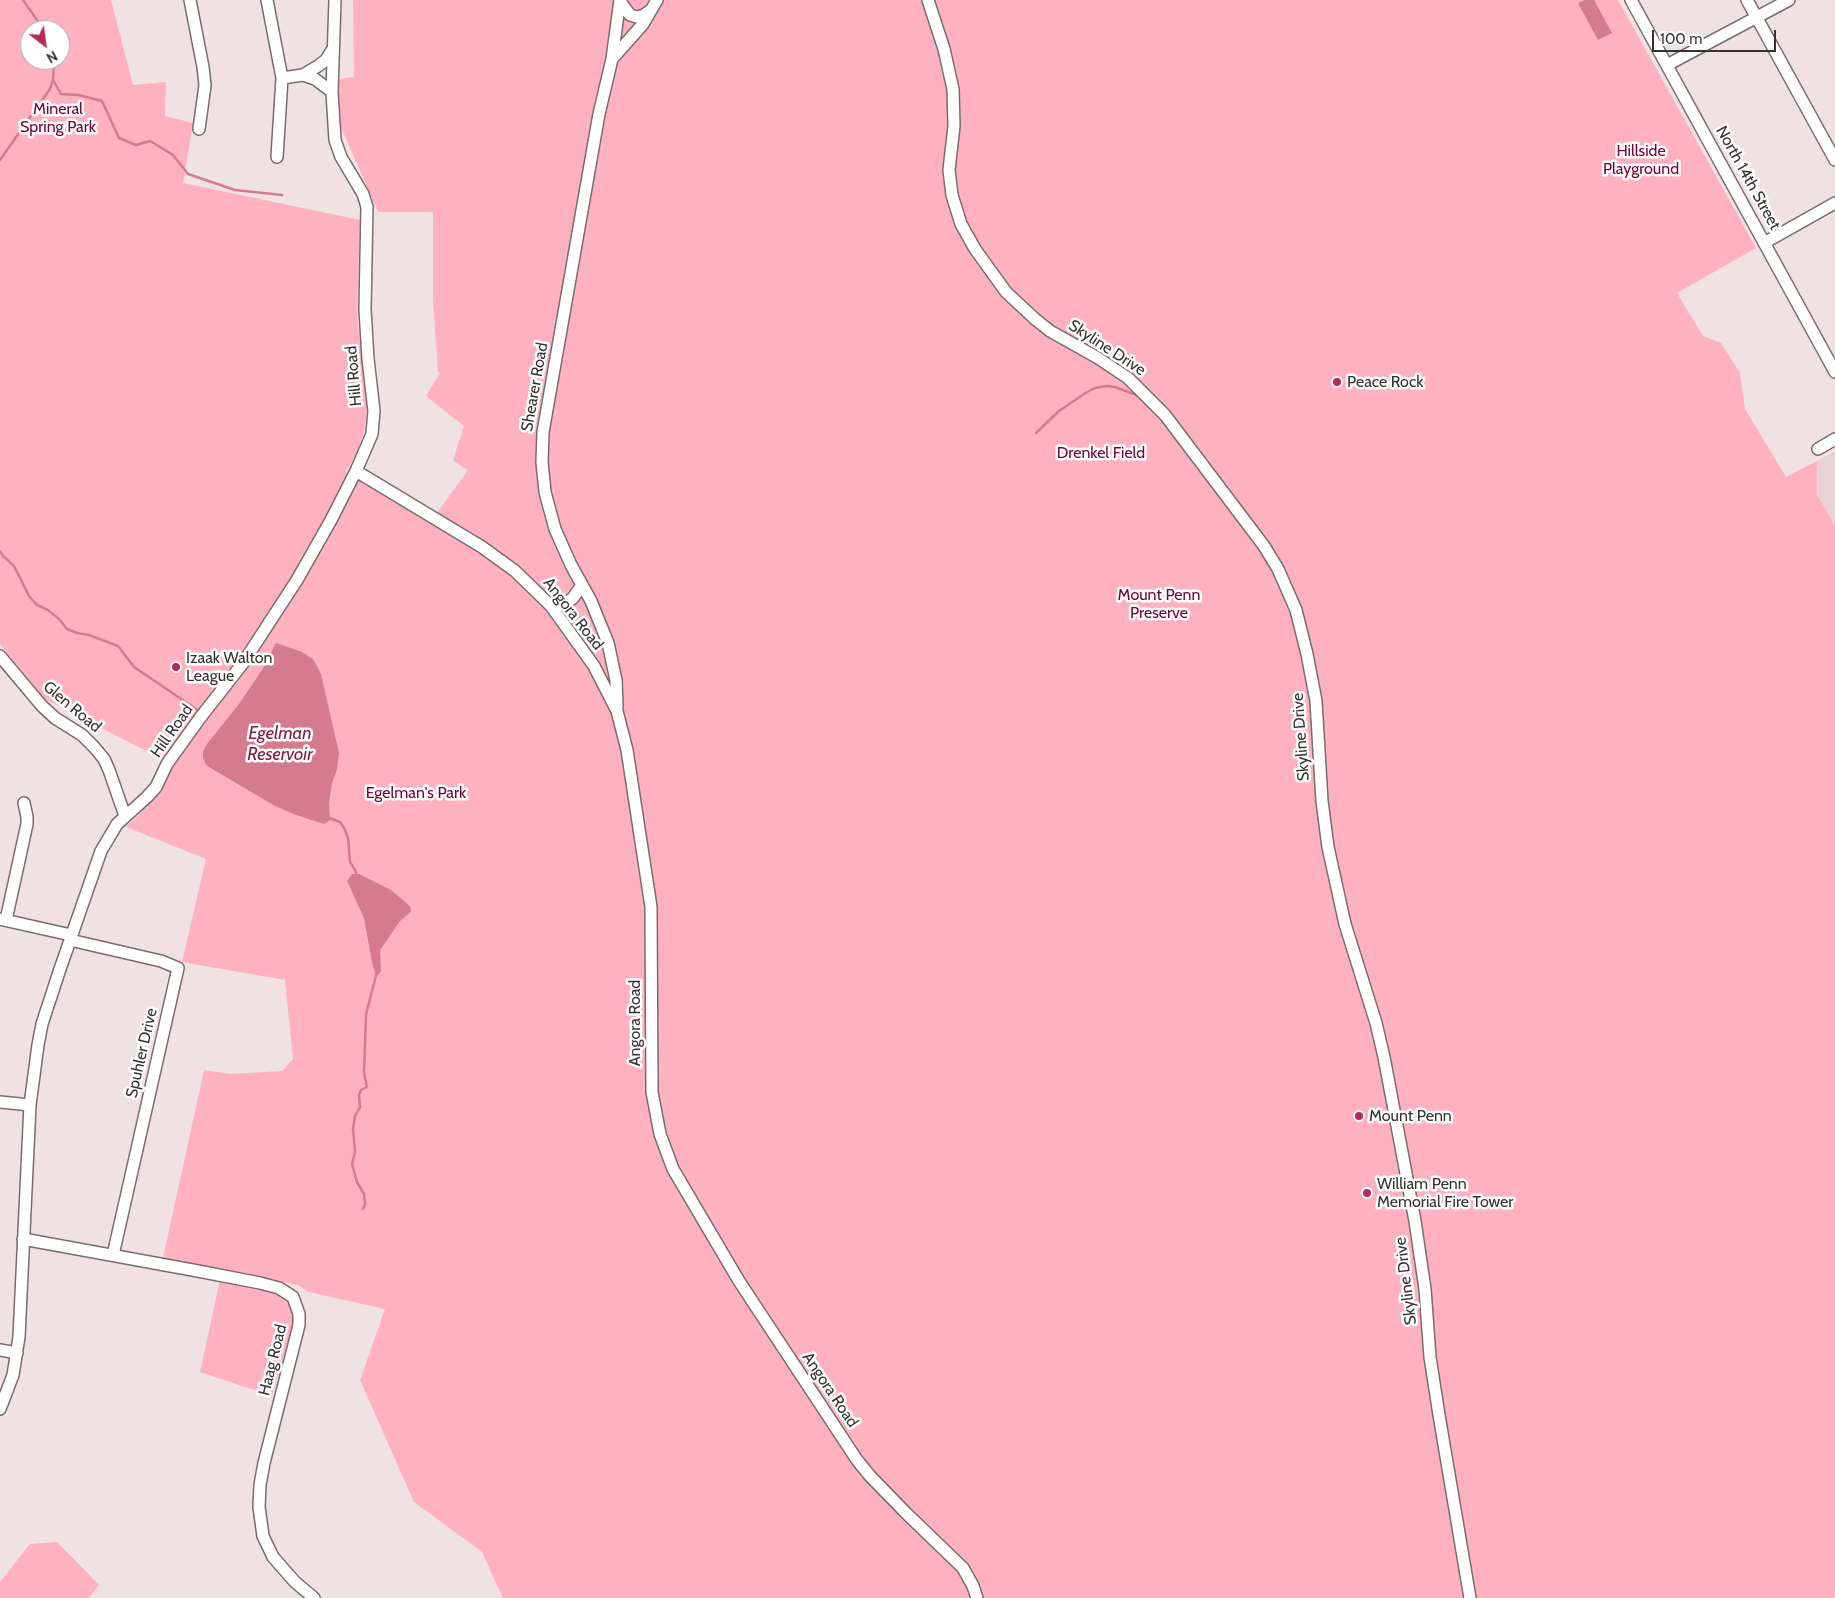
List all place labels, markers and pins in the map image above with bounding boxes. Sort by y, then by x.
place label: Peace Rock [1347,372,1423,392]
marker: Peace Rock [1331,376,1343,388]
place label: Izaak Walton League [186,648,273,686]
marker: Izaak Walton League [170,661,182,673]
place label: Mount Penn [1369,1106,1452,1126]
marker: Mount Penn [1353,1110,1365,1122]
place label: William Penn Memorial Fire Tower [1377,1174,1513,1212]
marker: William Penn Memorial Fire Tower [1361,1187,1373,1199]

